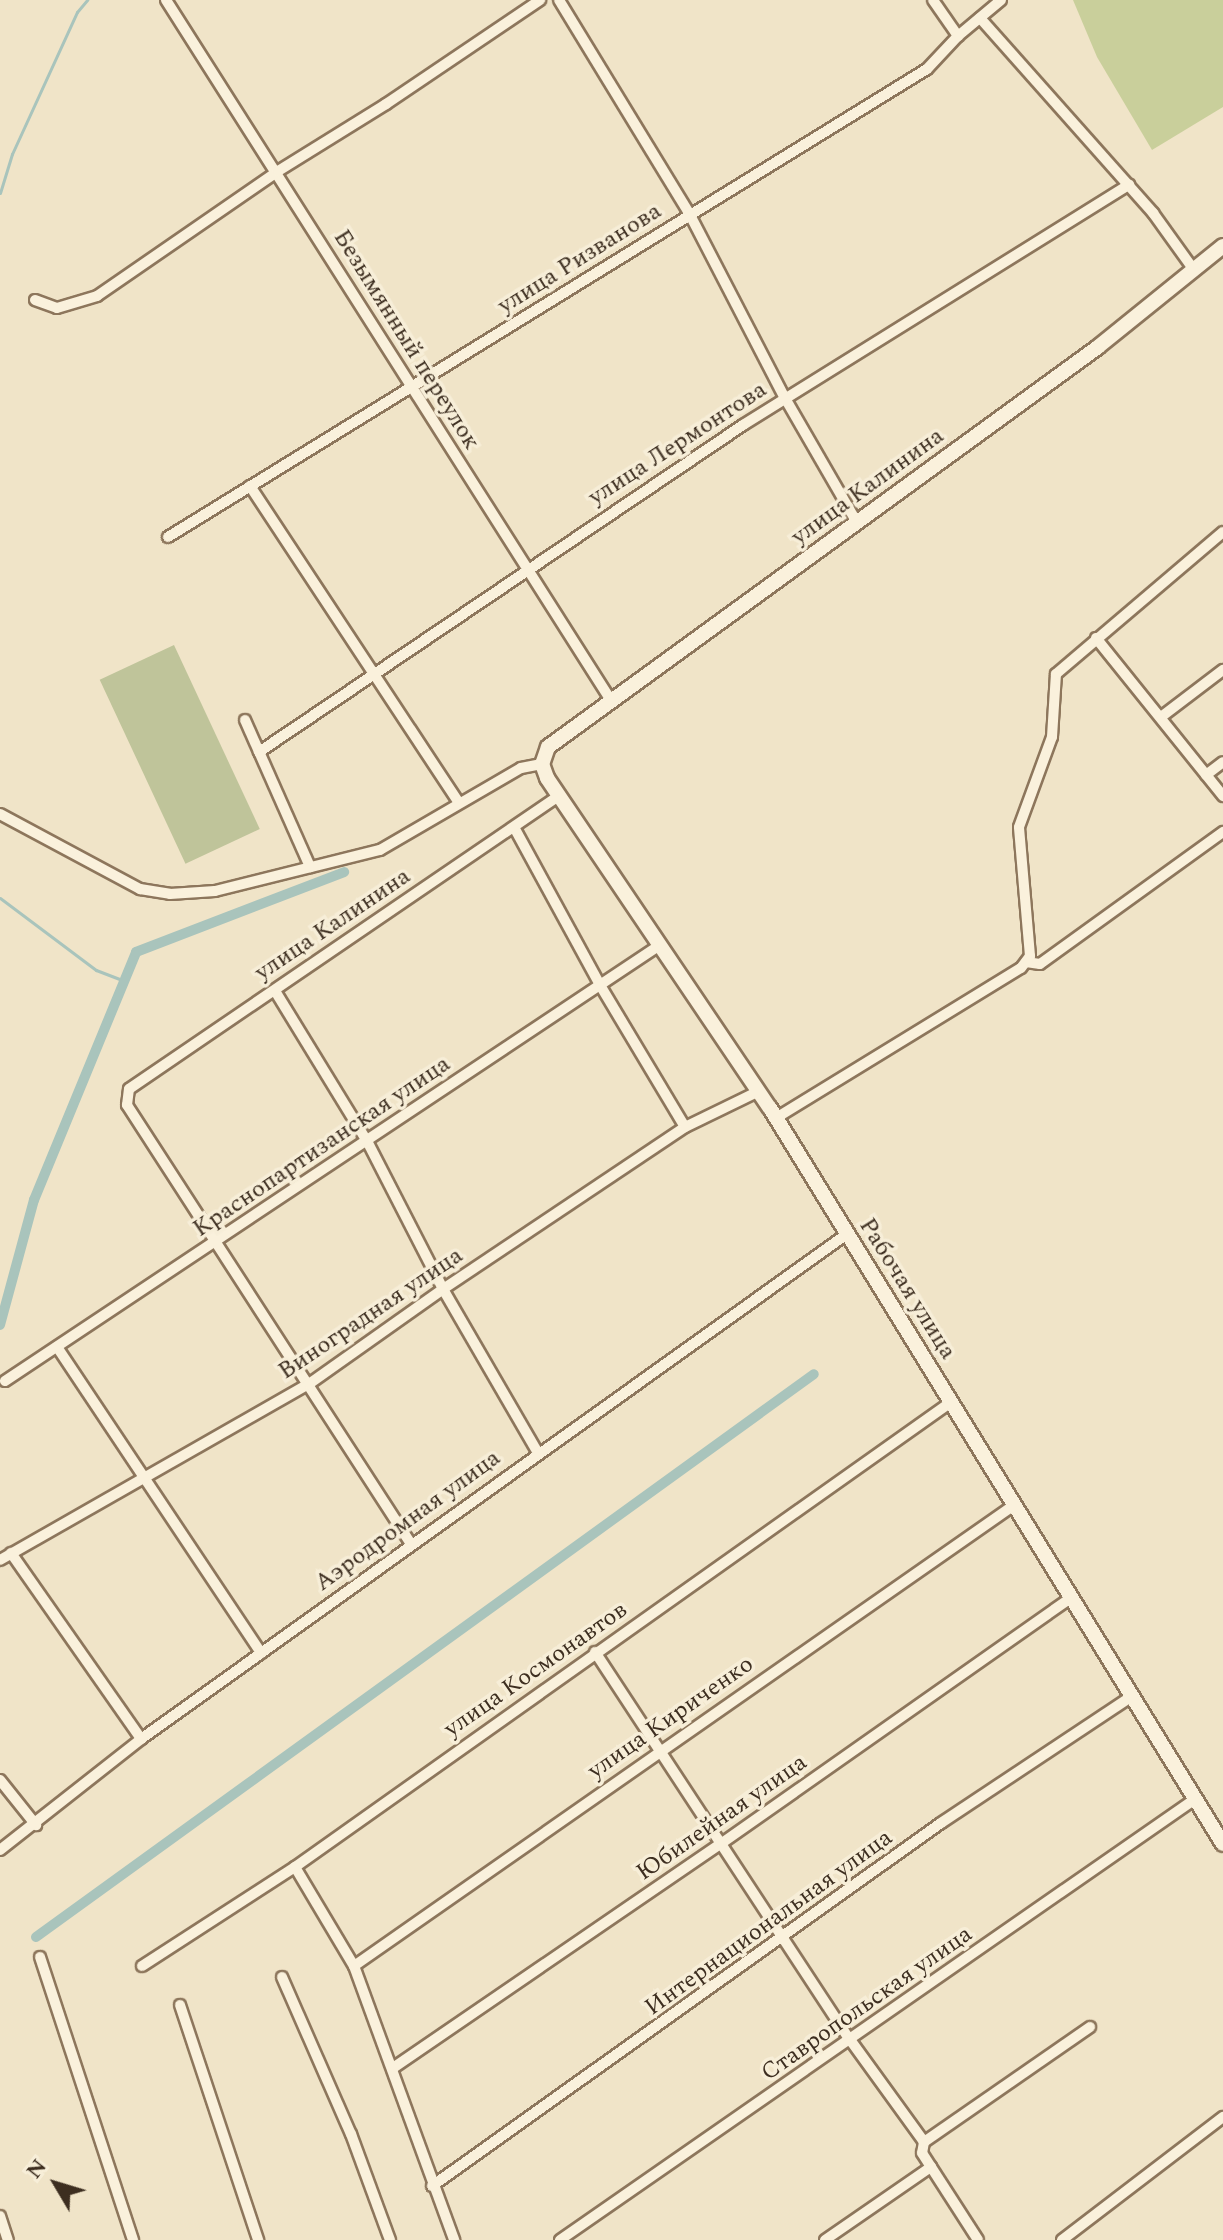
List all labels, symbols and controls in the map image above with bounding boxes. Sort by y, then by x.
street label: улица Ризванова [493,197,667,321]
street label: Безымянный переулок [326,225,486,455]
street label: улица Лермонтова [584,376,772,512]
street label: улица Калинина [786,422,950,552]
street label: улица Калинина [250,862,416,988]
street label: Краснопартизанская улица [188,1050,456,1244]
street label: Рабочая улица [852,1213,962,1365]
street label: Виноградная улица [273,1242,469,1386]
street label: Аэродромная улица [310,1444,506,1598]
street label: улица Космонавтов [439,1596,633,1744]
street label: улица Кириченко [583,1650,759,1786]
street label: Юбилейная улица [631,1748,813,1888]
street label: Интернациональная улица [640,1824,898,2022]
street label: Ставропольская улица [756,1920,978,2088]
north arrow [16,2144,96,2224]
text: N [18,2152,55,2186]

